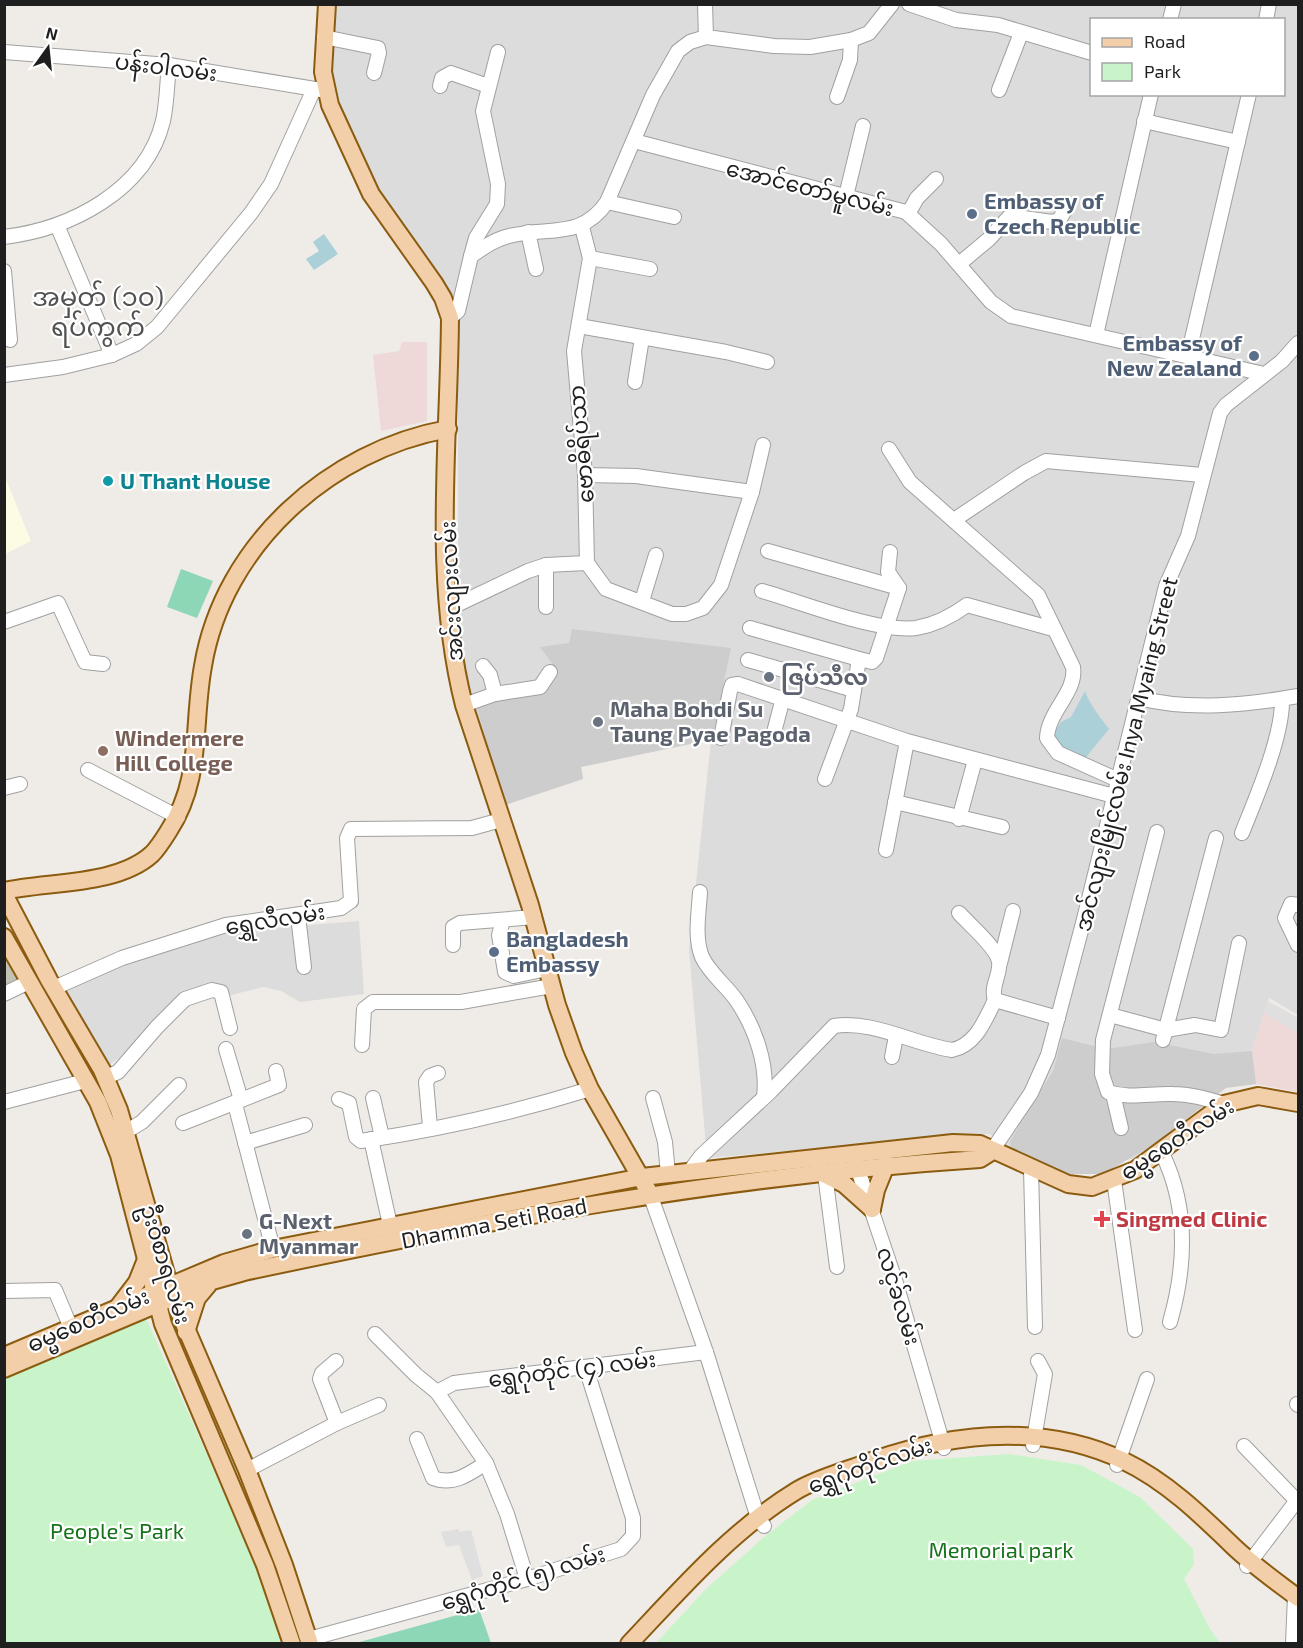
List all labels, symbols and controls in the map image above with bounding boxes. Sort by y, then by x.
north arrow [18,18,78,78]
legend [1090,18,1285,96]
text: N [44,22,60,44]
text: Road [1144,30,1185,52]
street label: ပန်းဝါလမ်း [113,46,219,91]
text: Park [1144,60,1181,82]
street label: အောင်တော်မူလမ်း [722,153,897,226]
place label: Embassy of Czech Republic [984,187,1140,238]
marker: Embassy of Czech Republic [965,207,979,221]
district label: အမှတ် (၁၀) ရပ်ကွက် [32,280,164,348]
place label: Embassy of New Zealand [1107,329,1243,380]
marker: Embassy of New Zealand [1247,349,1261,363]
street label: ဗောဓိရိပ်သာ [561,384,604,504]
place label: U Thant House [120,467,271,493]
marker: U Thant House [101,474,115,488]
street label: အင်းလျားလမ်း [432,520,474,662]
street label: အင်လျားမြိုင်လမ်း Inya Myaing Street [1067,574,1189,935]
place label: ဇြပ်သီလ [781,662,868,695]
marker: ဇြပ်သီလ [762,670,776,684]
place label: Maha Bohdi Su Taung Pyae Pagoda [610,695,811,747]
marker: Maha Bohdi Su Taung Pyae Pagoda [591,715,605,729]
place label: Windermere Hill College [115,724,244,775]
marker: Windermere Hill College [96,744,110,758]
street label: ရွှေလီလမ်း [223,896,328,945]
place label: Bangladesh Embassy [506,925,629,977]
marker: Bangladesh Embassy [487,945,501,959]
street label: ဓမ္မစေတီလမ်း [1114,1091,1242,1190]
street label: Dhamma Seti Road [399,1191,589,1253]
street label: ဦးဝီစာရလမ်း [131,1200,199,1329]
place label: Singmed Clinic [1116,1205,1267,1231]
place label: G-Next Myanmar [259,1207,359,1259]
marker: Singmed Clinic [1093,1210,1111,1228]
marker: G-Next Myanmar [240,1227,254,1241]
street label: လင့်ခ်လမ်း [869,1243,928,1349]
street label: ဓမ္မစေတီလမ်း [22,1281,155,1362]
street label: ရွှေဂုံတိုင် (၄) လမ်း [486,1344,658,1397]
street label: ရွှေဂုံတိုင်လမ်း [804,1430,937,1503]
park label: People's Park [50,1517,184,1543]
park label: Memorial park [929,1536,1073,1562]
street label: ရွှေဂုံတိုင် (၅) လမ်း [437,1539,610,1620]

